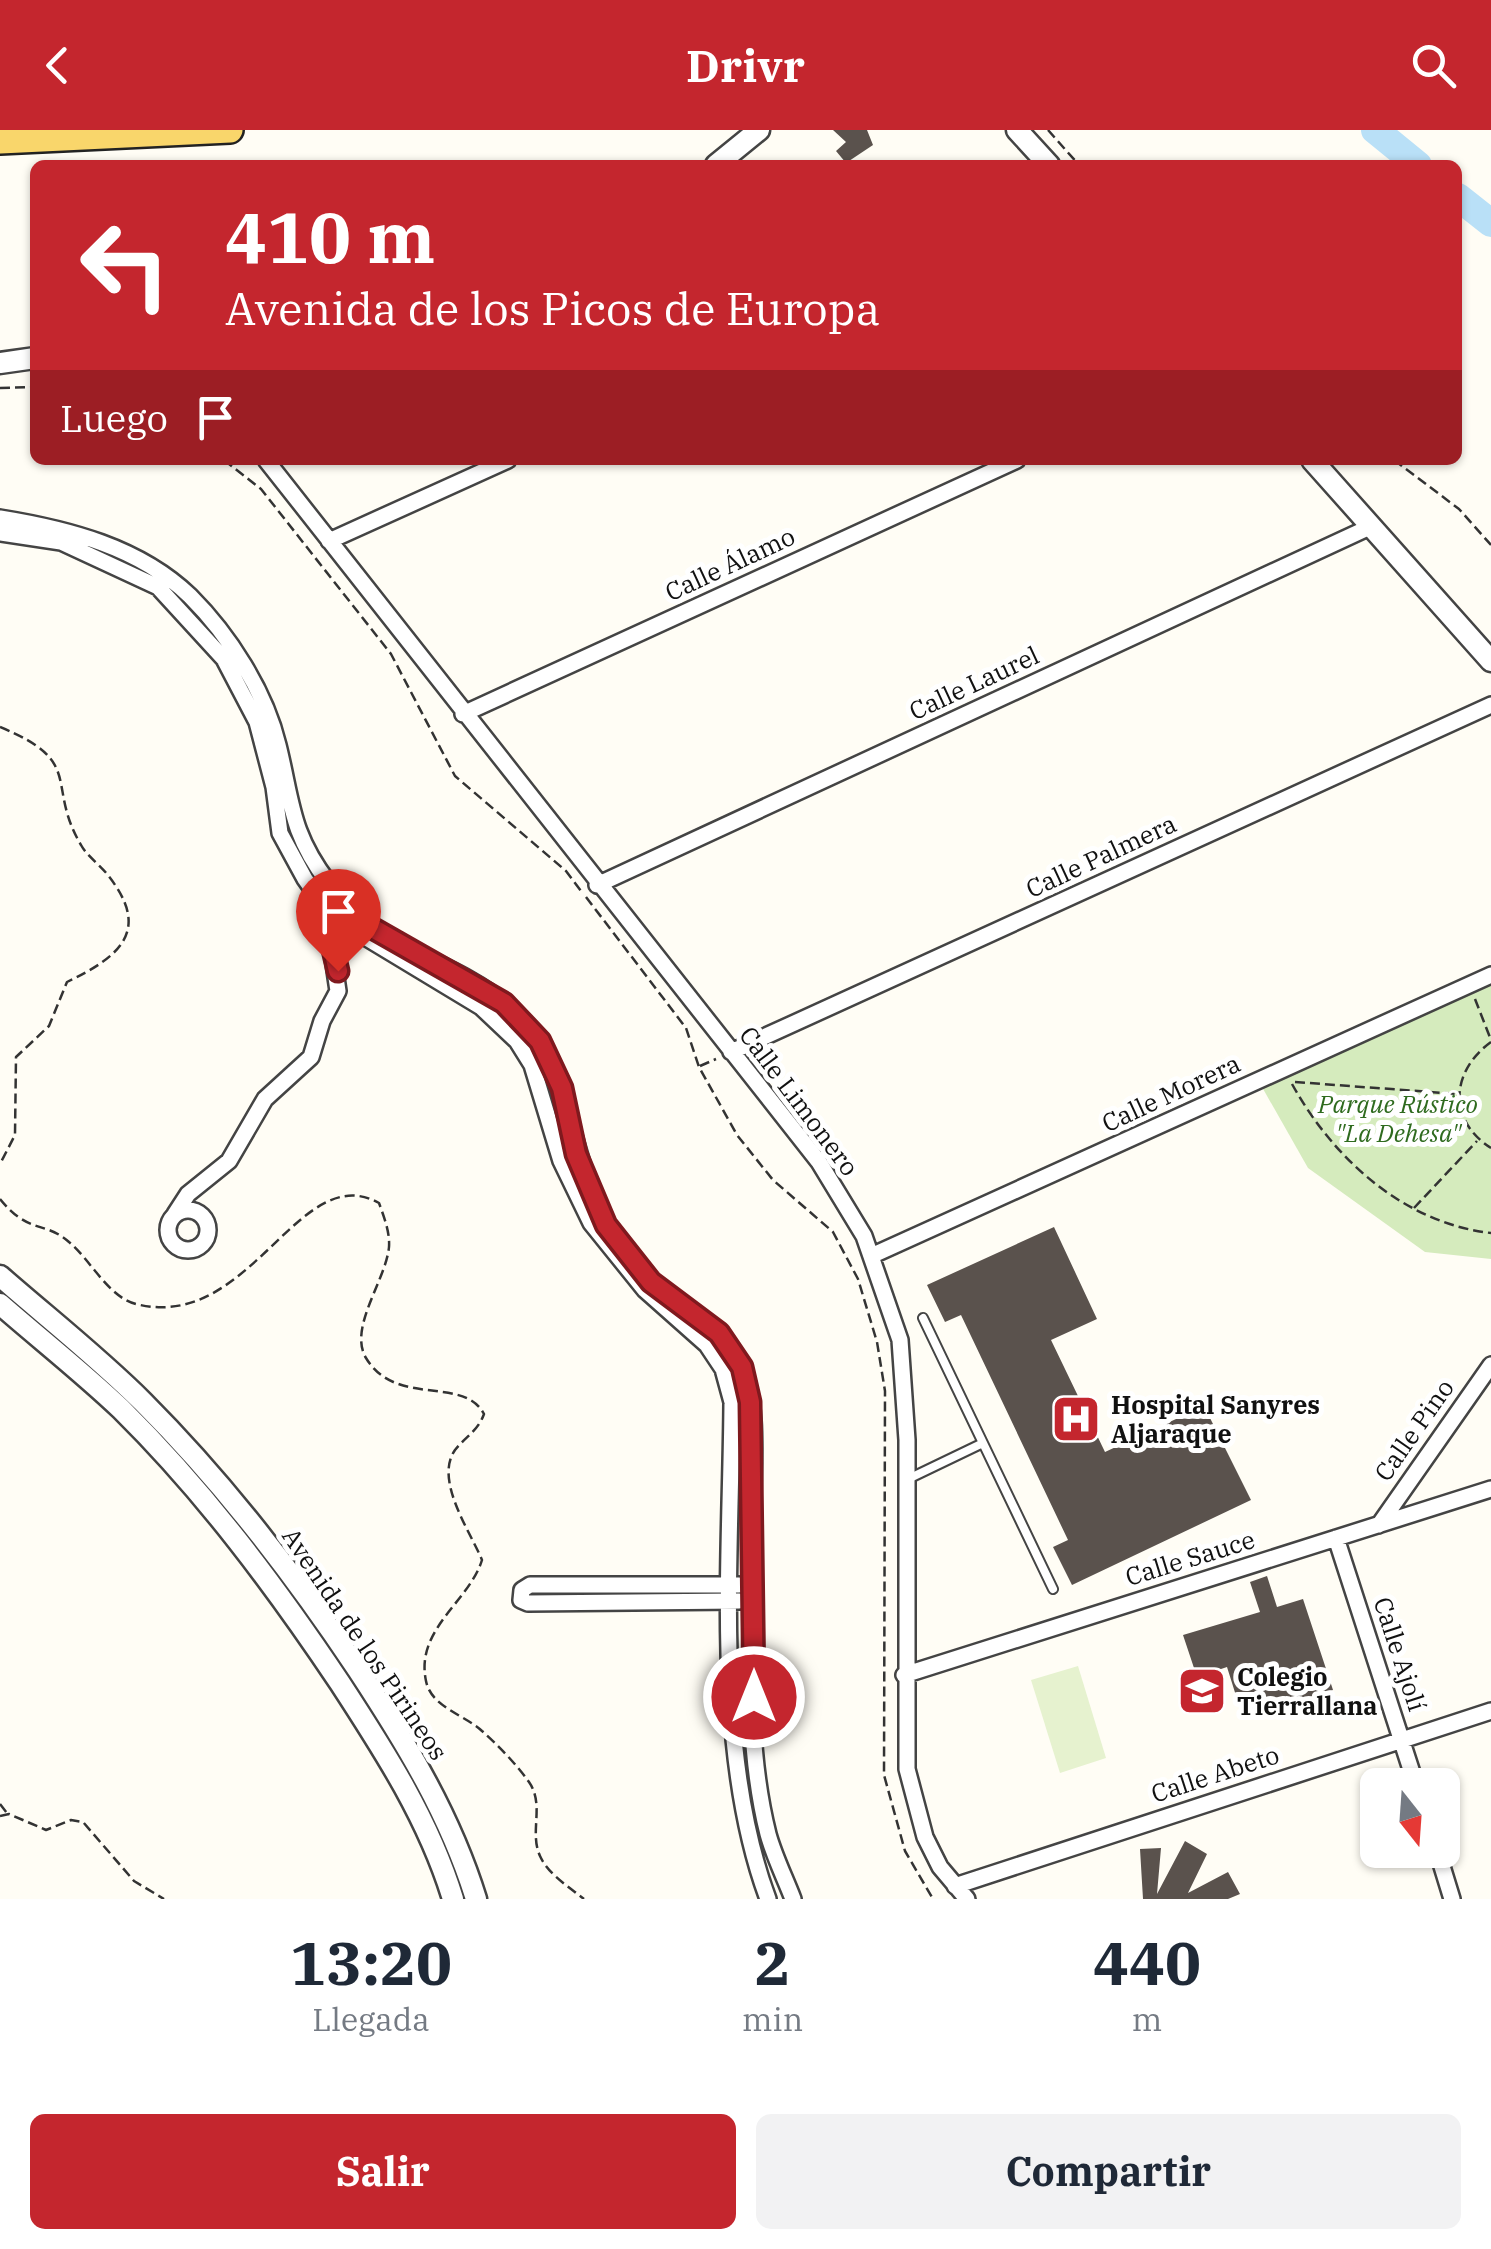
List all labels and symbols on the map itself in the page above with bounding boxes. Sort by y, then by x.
street label: Calle Álamo [659,519,800,608]
street label: Calle Laurel [904,638,1044,727]
street label: Calle Palmera [1020,806,1181,905]
pin [296,869,381,972]
street label: Calle Limonero [732,1019,866,1182]
street label: Calle Morera [1096,1046,1245,1139]
park label: Parque Rústico "La Dehesa" [1317,1087,1478,1149]
street label: Calle Pino [1366,1372,1461,1487]
place label: Hospital Sanyres Aljaraque [1111,1388,1320,1450]
hospital icon: Hospital Sanyres Aljaraque [1050,1393,1102,1445]
street label: Avenida de los Pirineos [275,1521,456,1766]
street label: Calle Sauce [1121,1522,1259,1593]
street label: Calle Ajolí [1367,1593,1434,1715]
position arrow [702,1645,806,1749]
place label: Colegio Tierrallana [1237,1660,1378,1722]
school or university icon: Colegio Tierrallana [1176,1665,1228,1717]
street label: Calle Abeto [1147,1737,1283,1810]
north arrow [1360,1768,1460,1868]

